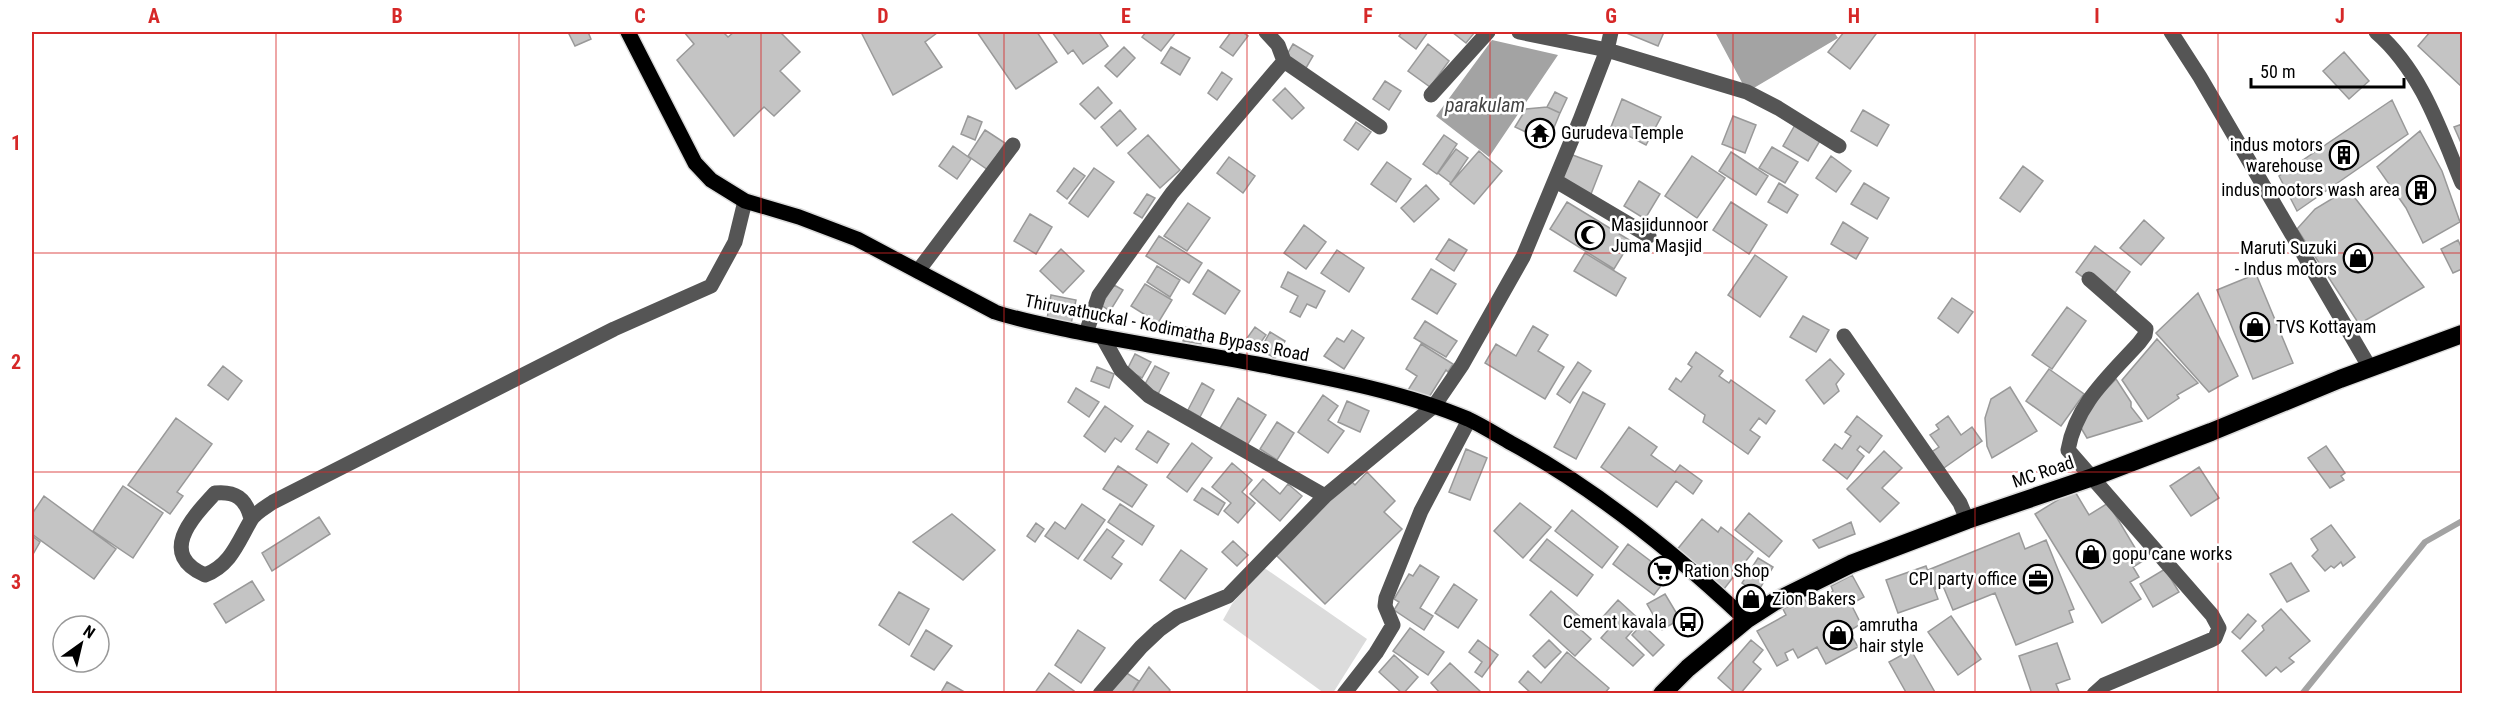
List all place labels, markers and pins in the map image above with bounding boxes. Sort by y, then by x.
temple icon: Gurudeva Temple [1524,117,1556,149]
place label: Gurudeva Temple [1561,122,1684,143]
place label: indus motors warehouse [2230,134,2323,176]
building icon: indus motors warehouse [2328,139,2360,171]
building icon: indus mootors wash area [2405,174,2437,206]
place label: indus mootors wash area [2221,179,2400,200]
place label: Masjidunnoor Juma Masjid [1611,214,1709,256]
mosque icon: Masjidunnoor Juma Masjid [1574,219,1606,251]
place label: Maruti Suzuki - Indus motors [2235,237,2337,279]
shop icon: Maruti Suzuki - Indus motors [2342,242,2374,274]
shop icon: TVS Kottayam [2239,311,2271,343]
place label: TVS Kottayam [2276,316,2376,337]
shop icon: gopu cane works [2075,538,2107,570]
place label: gopu cane works [2112,543,2232,564]
supermarket icon: Ration Shop [1647,555,1679,587]
place label: Ration Shop [1684,560,1770,581]
office icon: CPI party office [2022,563,2054,595]
place label: CPI party office [1909,568,2017,589]
shop icon: Zion Bakers [1735,583,1767,615]
place label: Zion Bakers [1772,588,1856,609]
bus stop icon: Cement kavala [1672,606,1704,638]
place label: Cement kavala [1563,611,1667,632]
place label: amrutha hair style [1859,614,1924,656]
shop icon: amrutha hair style [1822,619,1854,651]

